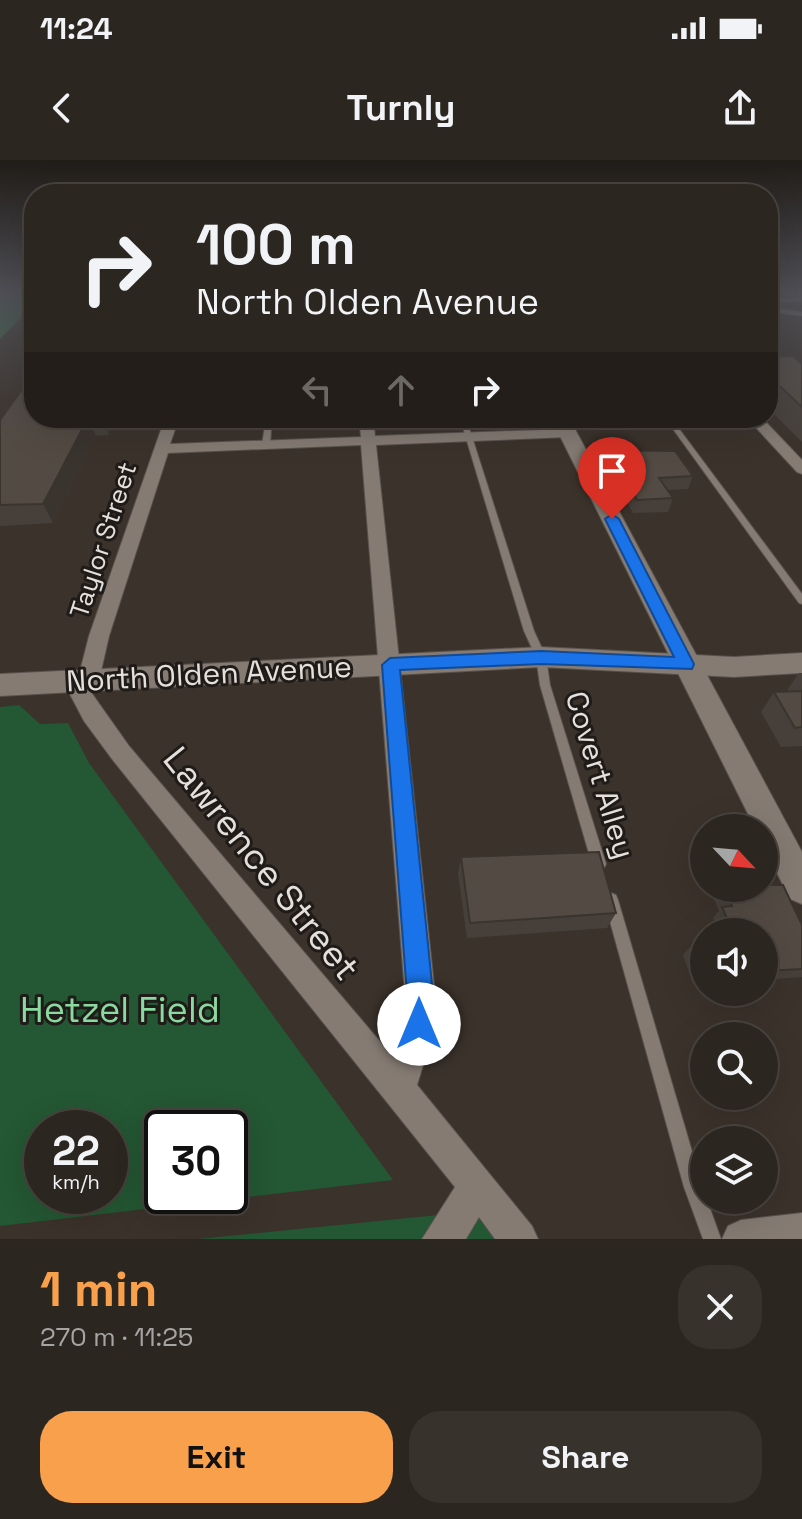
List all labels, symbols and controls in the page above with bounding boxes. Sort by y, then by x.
text: 11:24 [40,9,112,48]
text: Turnly [347,85,455,131]
icon: back [40,86,84,130]
icon: share [718,86,762,130]
text: 100 m [196,209,356,280]
icon: right [64,216,168,320]
text: North Olden Avenue [196,279,539,325]
icon: left [295,368,339,412]
icon: ahead [379,368,423,412]
icon: right [463,368,507,412]
pin [578,437,646,519]
icon: arrive [590,449,634,493]
street label: Taylor Street [62,458,144,622]
street label: North Olden Avenue [65,647,353,700]
street label: Covert Alley [557,687,644,863]
street label: Lawrence Street [153,738,369,990]
north arrow [690,814,778,902]
map controls [690,814,778,1214]
button: sound [690,918,778,1006]
position arrow [377,982,461,1066]
park label: Hetzel Field [20,987,220,1033]
button: search [690,1022,778,1110]
speed limit sign: 30 [144,1110,248,1214]
text: 22 [52,1126,100,1177]
button: layers [690,1126,778,1214]
text: km/h [52,1169,100,1195]
text: 1 min [40,1259,157,1320]
button: close [678,1265,762,1349]
text: 270 m · 11:25 [40,1320,193,1354]
button: Exit [40,1411,393,1503]
button: Share [409,1411,762,1503]

